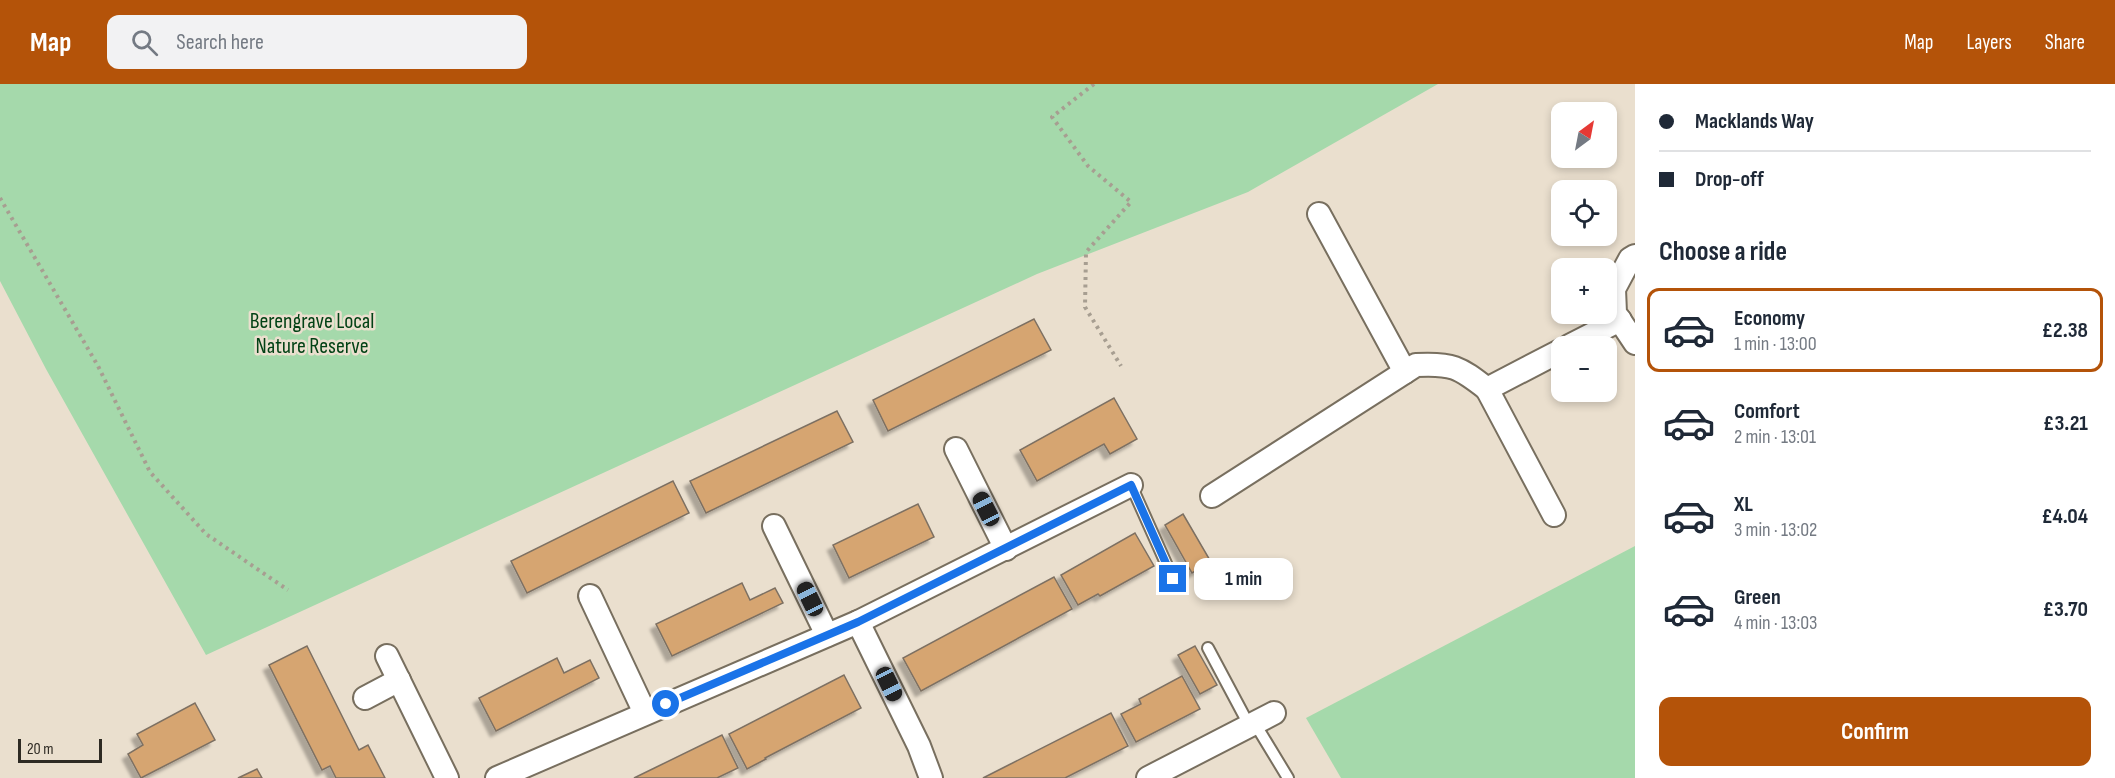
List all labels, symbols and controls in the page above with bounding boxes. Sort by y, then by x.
search box [107,15,527,69]
text: Map [30,26,71,59]
icon: search [128,26,161,59]
text: Search here [176,29,264,56]
text: Map [1904,30,1933,55]
text: Layers [1966,30,2012,55]
text: Share [2045,30,2085,55]
north arrow [1551,102,1617,168]
map controls [1551,102,1617,402]
text: Macklands Way [1695,108,1814,135]
text: Drop-off [1695,166,1764,193]
button: locate [1551,180,1617,246]
text: Choose a ride [1659,236,1787,268]
button: + [1551,258,1617,324]
icon: car [1662,303,1716,357]
text: Economy [1734,305,1805,332]
park label: Berengrave Local Nature Reserve [250,308,374,360]
text: £2.38 [2042,317,2088,344]
text: 1 min · 13:00 [1734,332,1817,356]
button: − [1551,336,1617,402]
icon: car [1662,396,1716,450]
text: Comfort [1734,398,1800,425]
text: £3.21 [2043,410,2088,437]
text: 2 min · 13:01 [1734,425,1816,449]
car [970,489,1002,529]
icon: car [1662,489,1716,543]
text: XL [1734,491,1753,518]
text: £4.04 [2041,503,2088,530]
text: 3 min · 13:02 [1734,518,1817,542]
callout: 1 min [1194,558,1293,600]
route end [1159,565,1186,592]
text: 1 min [1225,567,1262,591]
car [794,579,826,619]
icon: car [1662,582,1716,636]
text: Green [1734,584,1781,611]
text: £3.70 [2043,596,2088,623]
text: 4 min · 13:03 [1734,611,1817,635]
car [873,664,905,704]
route start [652,690,679,717]
button: Confirm [1659,697,2091,766]
scale bar [18,736,102,764]
text: 20 m [27,740,54,759]

